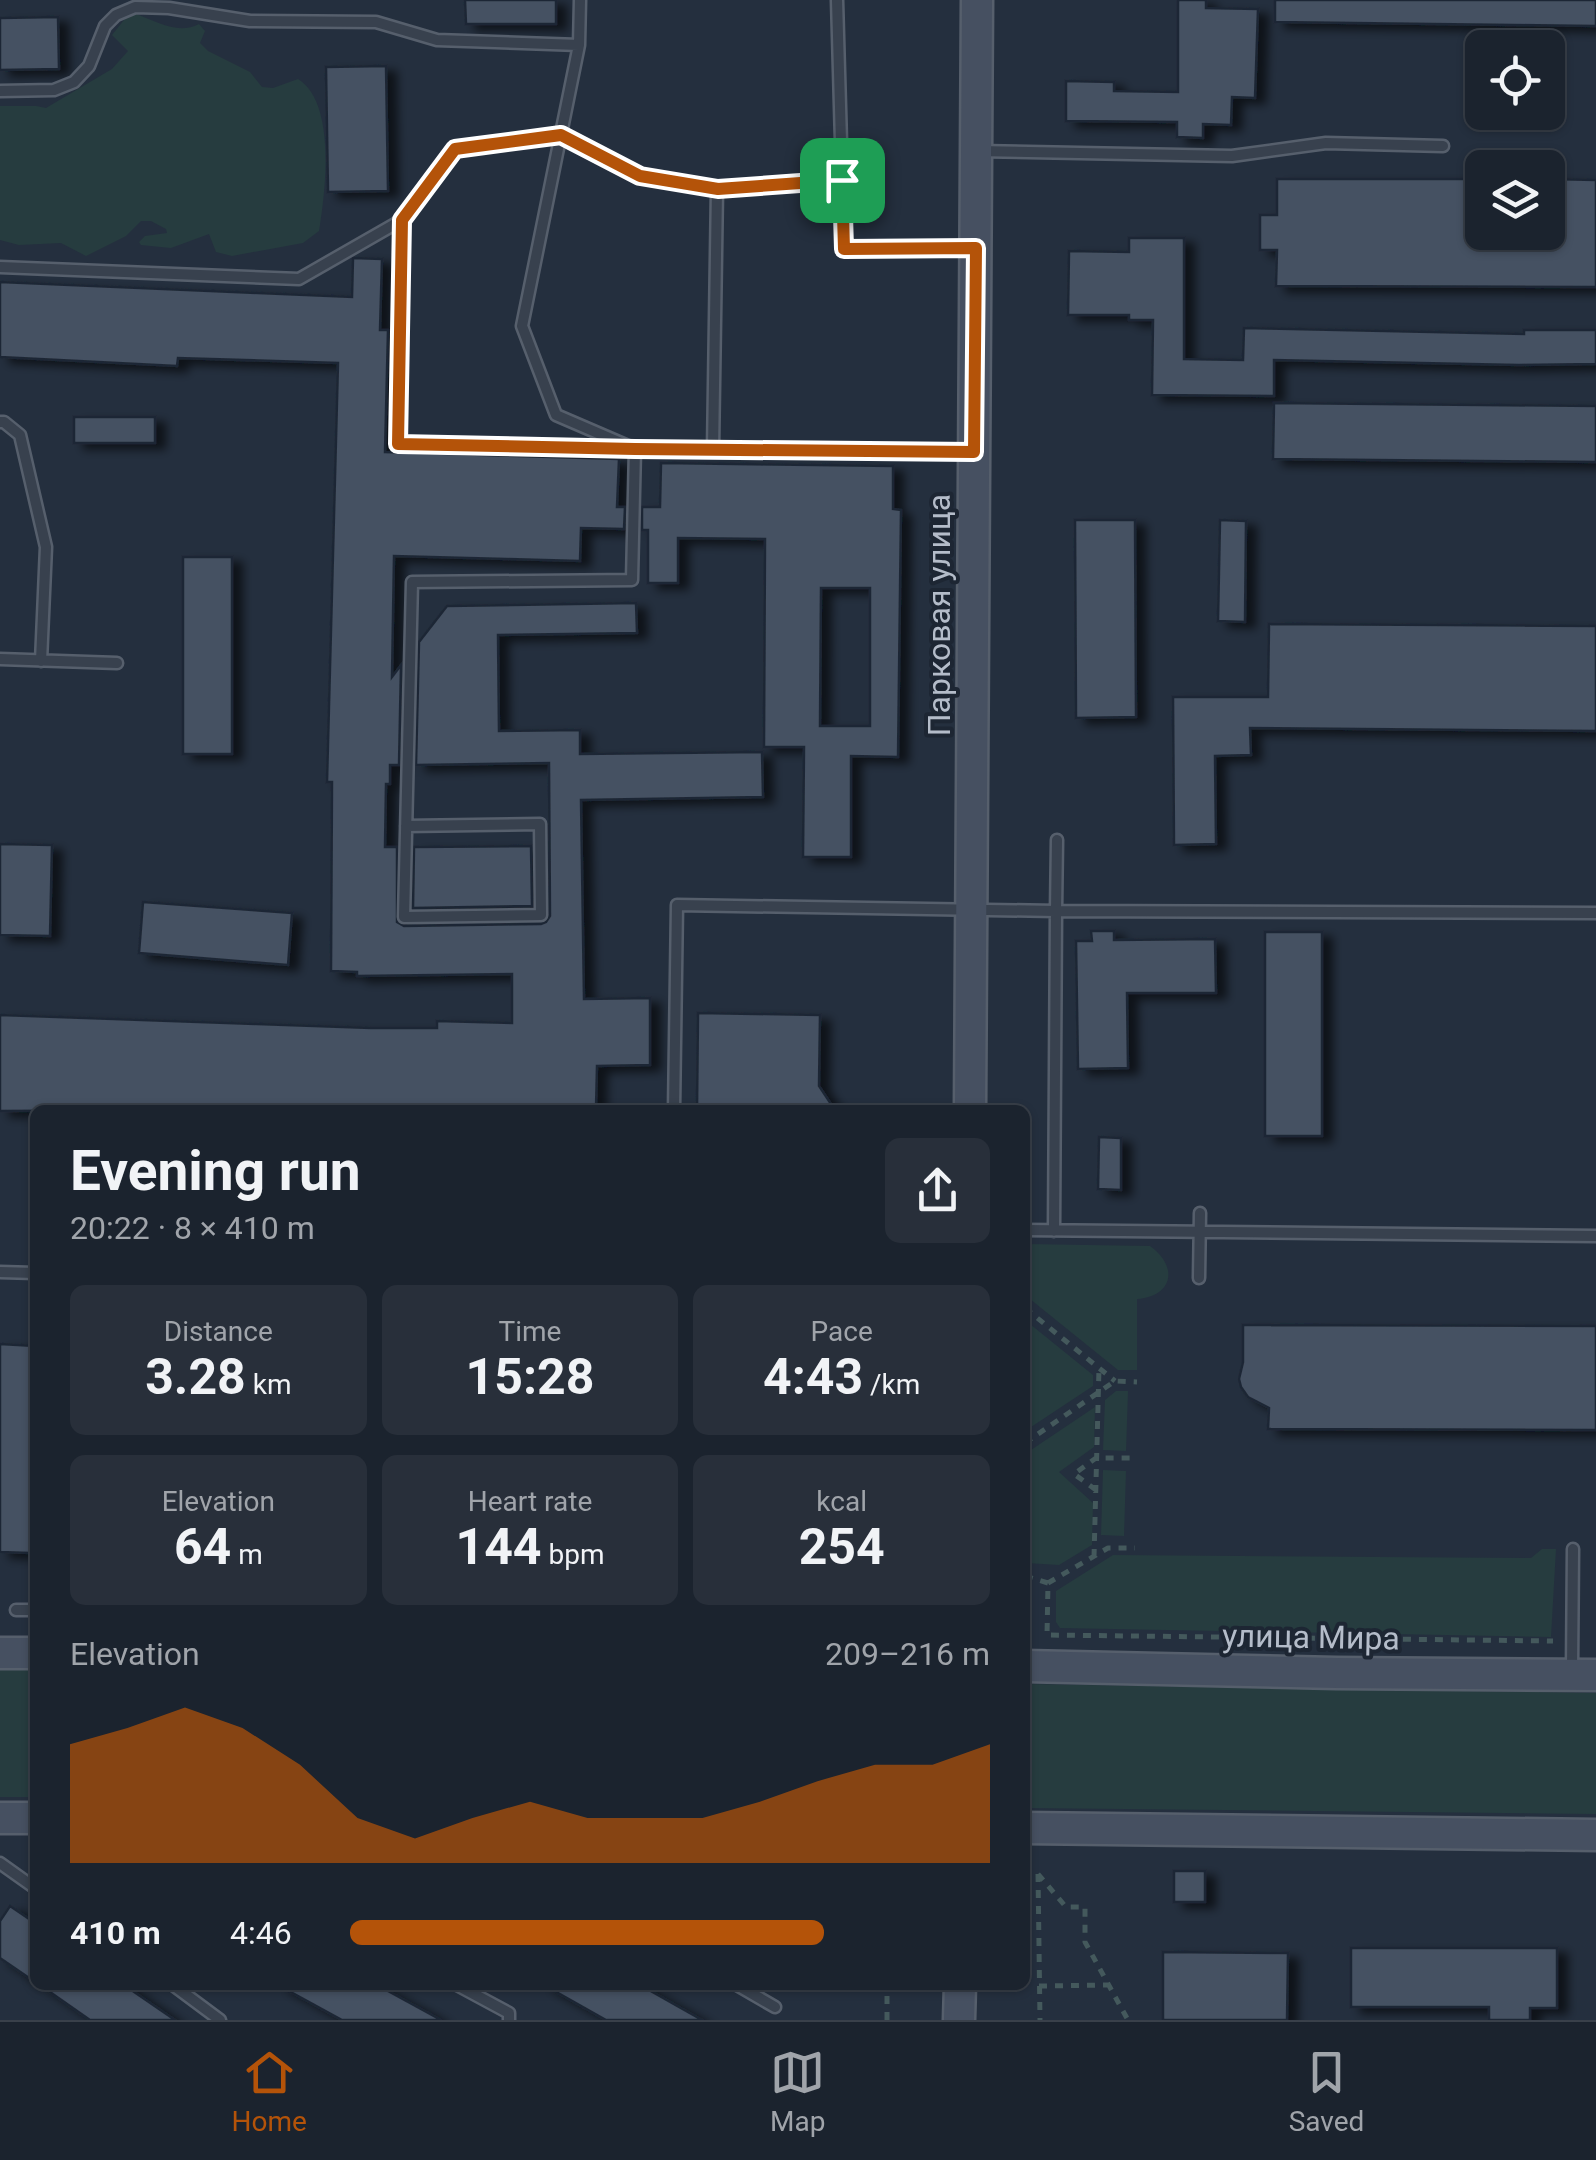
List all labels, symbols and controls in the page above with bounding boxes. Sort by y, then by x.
map controls [1465,30,1565,250]
button: locate [1465,30,1565,130]
pin [800,138,885,223]
button: layers [1465,150,1565,250]
icon: arrive [815,153,870,208]
street label: Парковая улица [920,494,958,736]
button: share [885,1138,990,1243]
text: Evening run [70,1139,361,1203]
text: 20:22 · 8 × 410 m [70,1209,315,1247]
text: Distance [164,1315,273,1348]
text: Time [499,1315,561,1348]
text: Pace [811,1315,873,1348]
text: 3.28 [145,1348,246,1406]
text: 15:28 [466,1348,594,1406]
text: 4:43 [763,1348,863,1406]
text: km [246,1368,291,1401]
text: /km [863,1368,920,1401]
text: Elevation [162,1485,275,1518]
text: Heart rate [468,1485,592,1518]
text: kcal [816,1485,867,1518]
text: 64 [174,1518,231,1576]
text: 144 [455,1518,542,1576]
text: 254 [799,1518,885,1576]
text: m [231,1538,263,1571]
text: bpm [542,1538,605,1571]
street label: улица Мира [1222,1616,1400,1658]
text: Elevation [70,1635,200,1673]
text: 209–216 m [825,1635,990,1673]
text: 410 m [70,1914,161,1952]
text: 4:46 [230,1914,292,1952]
tab: Home [232,2045,307,2138]
tab: Map [770,2045,826,2138]
tab: Saved [1289,2045,1364,2138]

